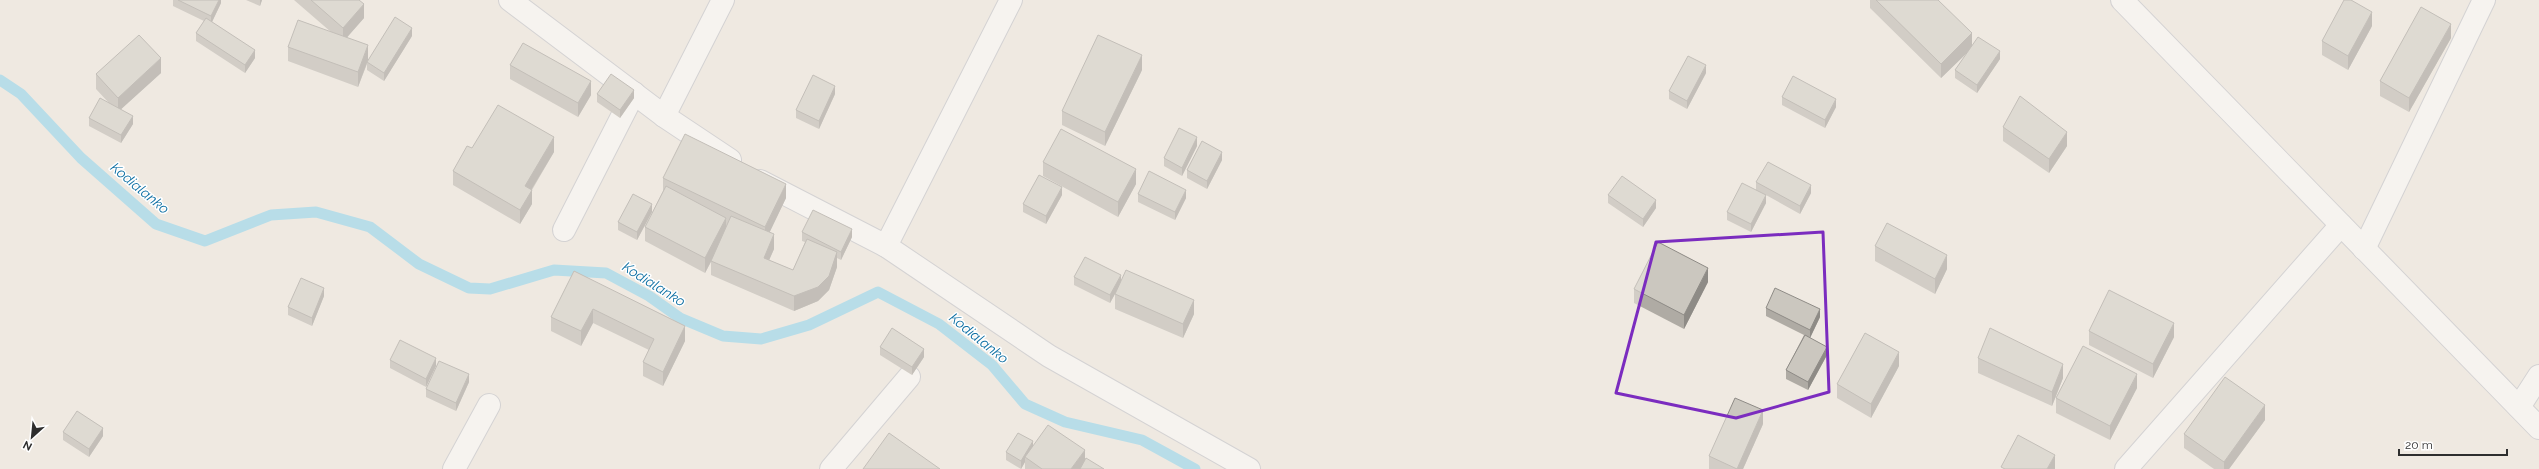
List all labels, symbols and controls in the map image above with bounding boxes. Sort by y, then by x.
water label: Kodialanko [108,159,172,217]
water label: Kodialanko [620,258,688,310]
water label: Kodialanko [946,309,1012,367]
north arrow [12,417,52,457]
scale bar [2399,431,2507,457]
text: N [21,438,34,453]
text: 20 m [2405,438,2433,452]

